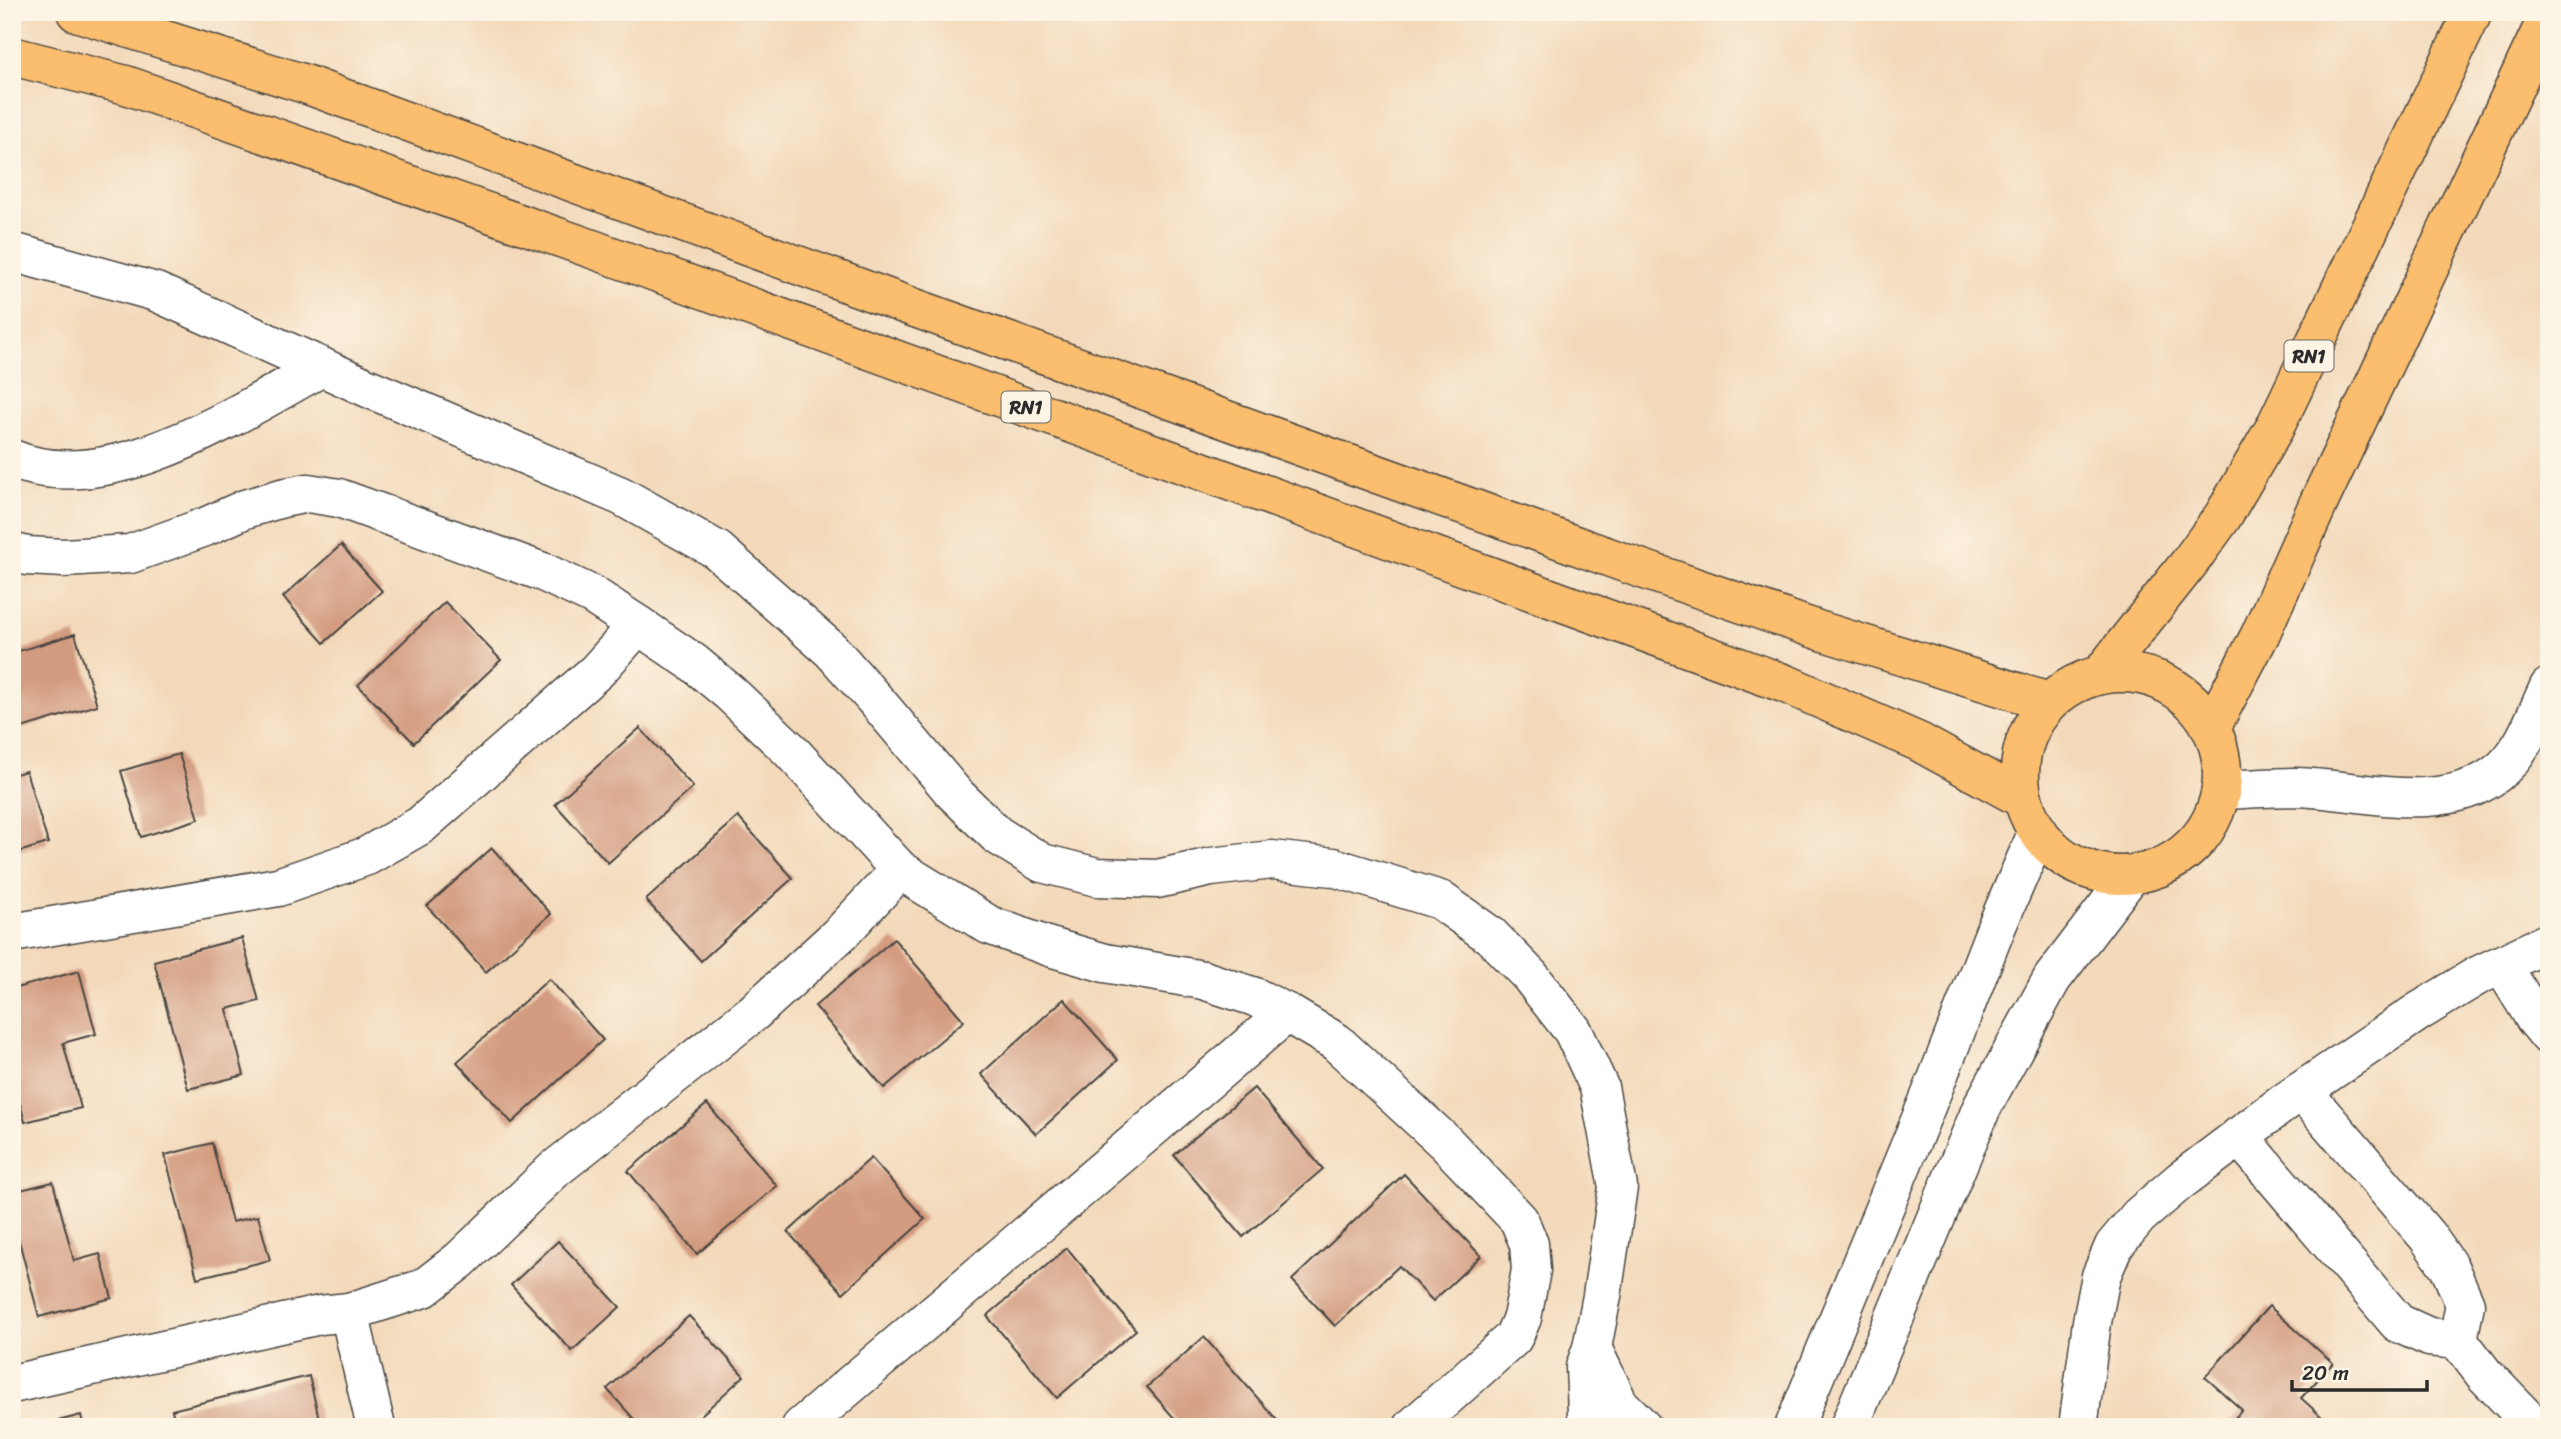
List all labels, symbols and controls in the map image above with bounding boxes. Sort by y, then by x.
road number: RN1 [2284,340,2334,372]
road number: RN1 [1002,392,1050,422]
scale bar [2292,1348,2426,1392]
text: 20 m [2302,1354,2349,1392]

